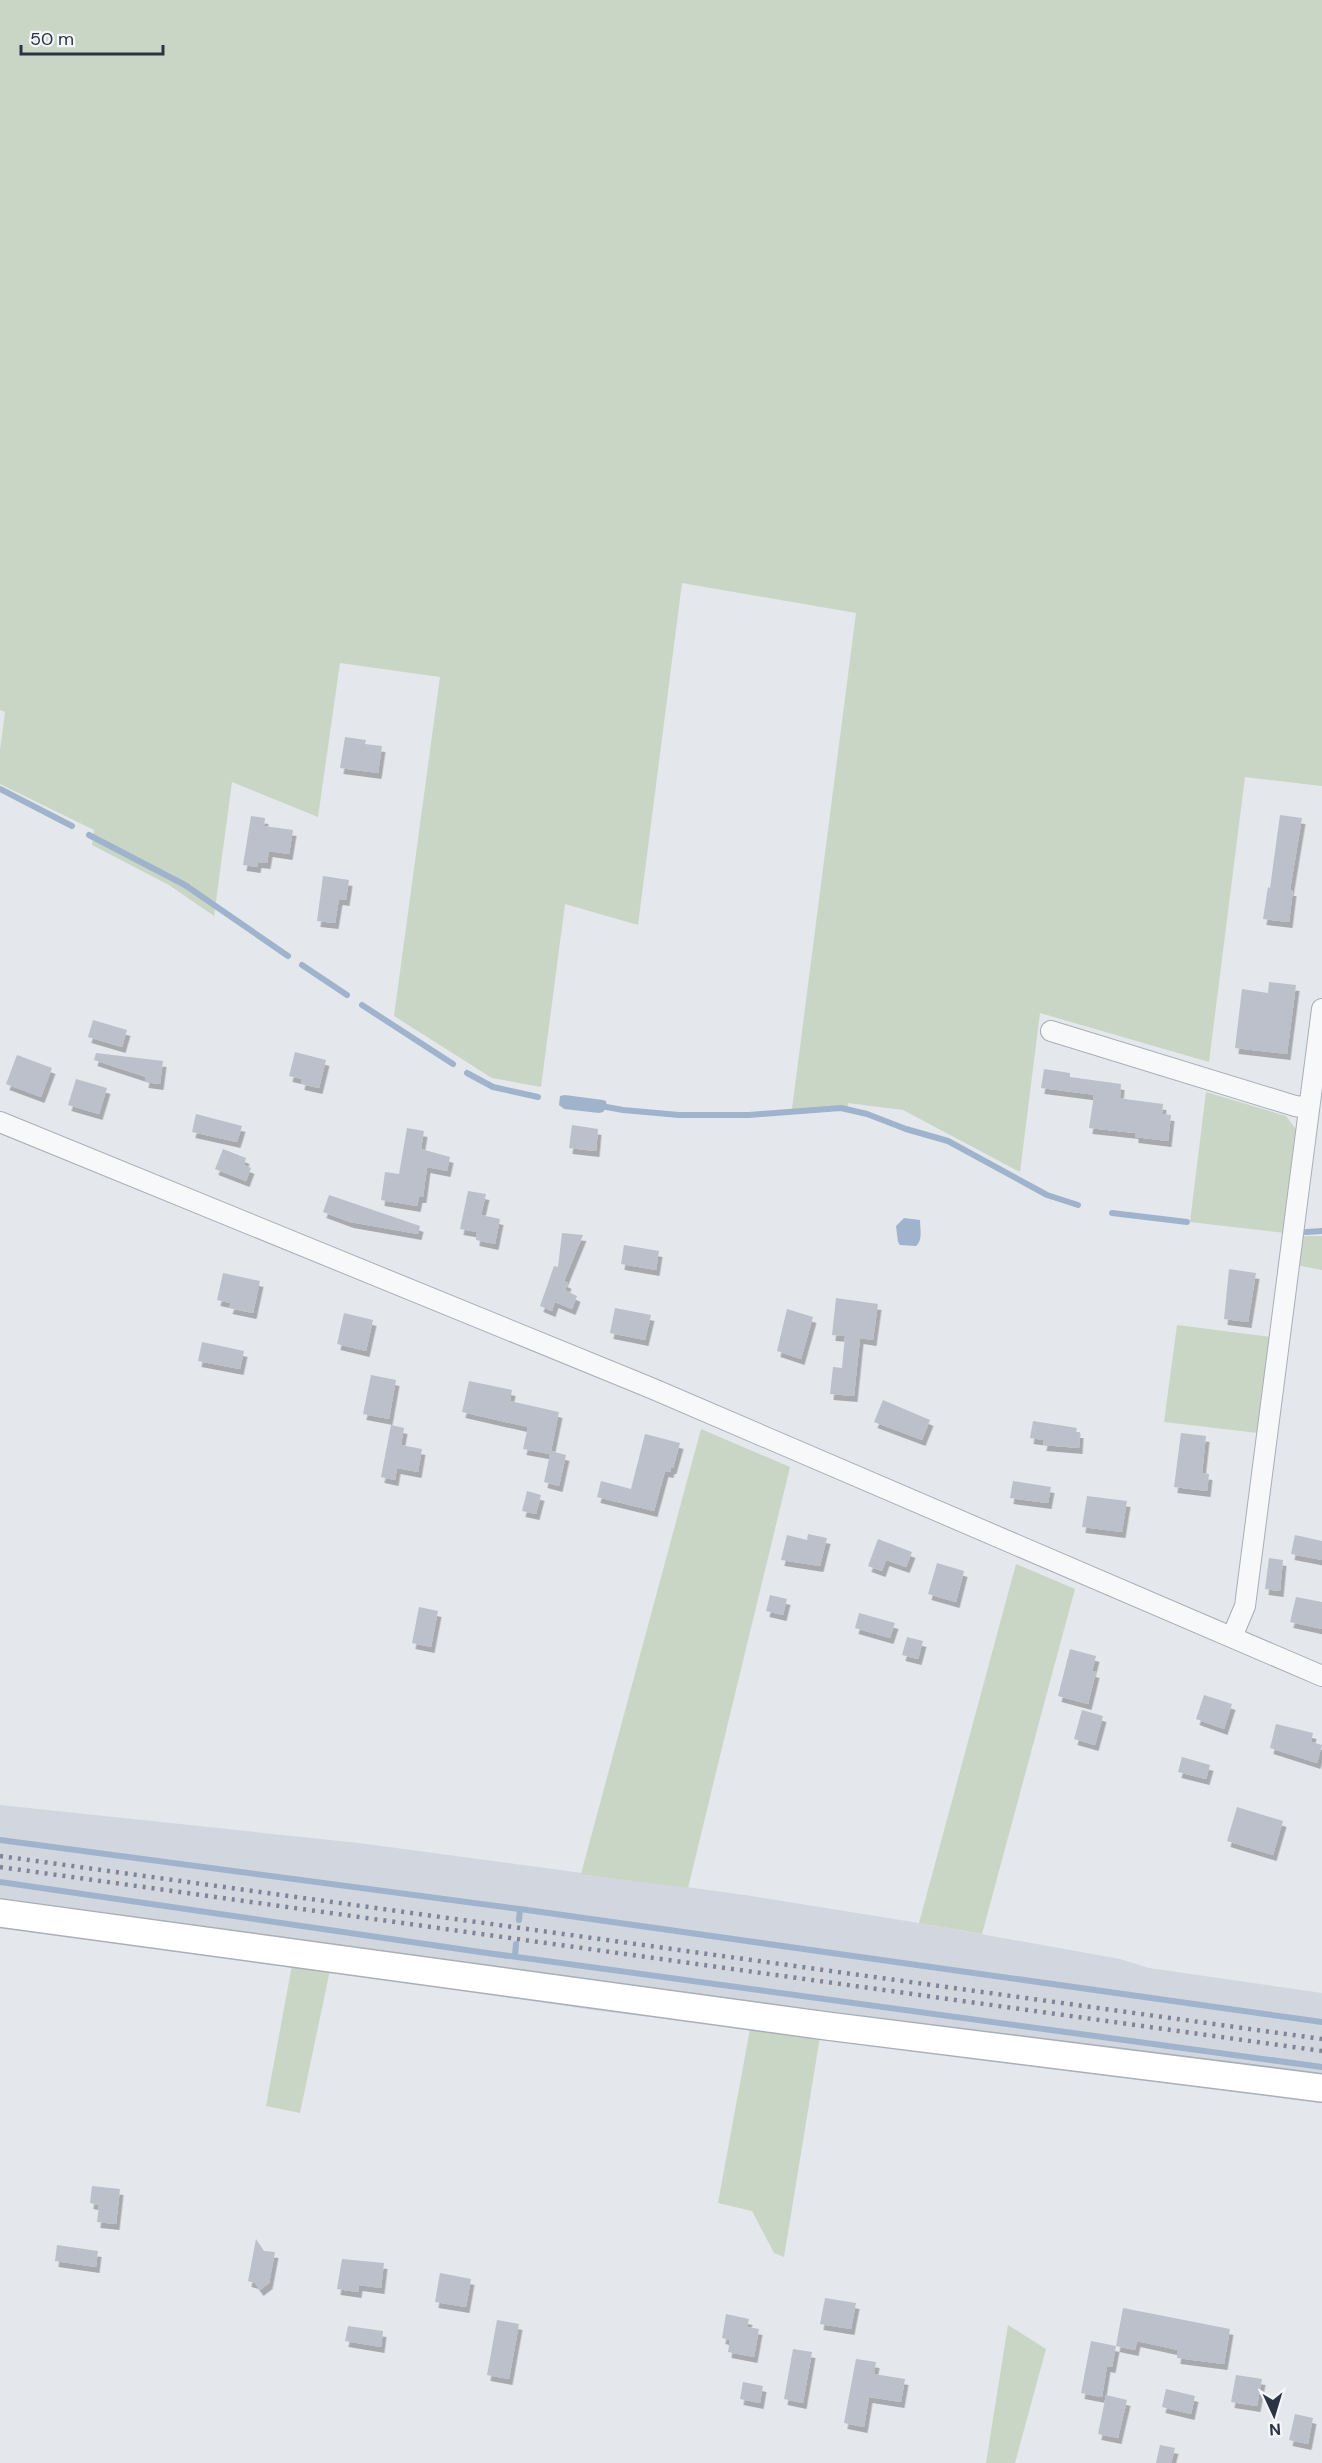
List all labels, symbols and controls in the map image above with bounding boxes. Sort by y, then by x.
scale bar [21,18,164,56]
text: 50 m [30,27,74,51]
north arrow [1244,2385,1304,2445]
text: N [1268,2419,1282,2440]

